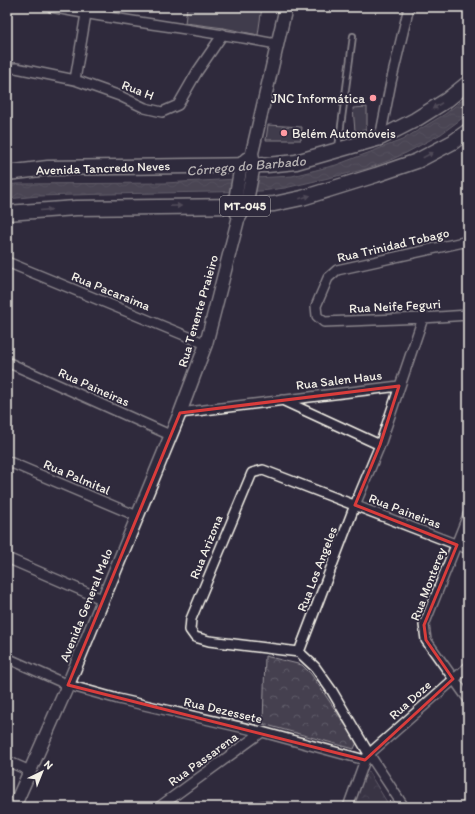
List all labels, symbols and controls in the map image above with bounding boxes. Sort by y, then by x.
street label: Rua H [120,77,156,103]
place label: JNC Informática [271,91,365,106]
marker: JNC Informática [368,93,378,103]
one-way arrow [431,102,442,110]
place label: Belém Automóveis [292,126,396,141]
marker: Belém Automóveis [279,128,289,138]
water label: Córrego do Barbado [186,152,307,180]
one-way arrow [422,152,434,159]
street label: Avenida Tancredo Neves [36,158,171,178]
one-way arrow [299,194,311,200]
road number: MT-045 [220,196,270,216]
one-way arrow [170,203,183,209]
one-way arrow [40,207,52,213]
street label: Rua Trinidad Tobago [335,225,451,265]
street label: Rua Tenente Praieiro [175,253,221,369]
street label: Rua Pacaraima [69,268,153,314]
street label: Rua Neife Feguri [349,296,441,316]
street label: Rua Paineiras [56,365,132,409]
street label: Rua Salen Haus [295,367,383,393]
street label: Rua Palmital [41,456,113,498]
street label: Rua Paineiras [367,490,443,532]
street label: Rua Arizona [186,512,226,581]
street label: Rua Los Angeles [294,524,340,614]
street label: Rua Monterey [407,545,449,623]
street label: Avenida General Melo [56,546,116,664]
street label: Rua Doze [386,677,434,723]
street label: Rua Dezessete [182,694,264,726]
street label: Rua Passarena [165,729,241,789]
north arrow [22,752,62,792]
text: N [41,758,56,772]

